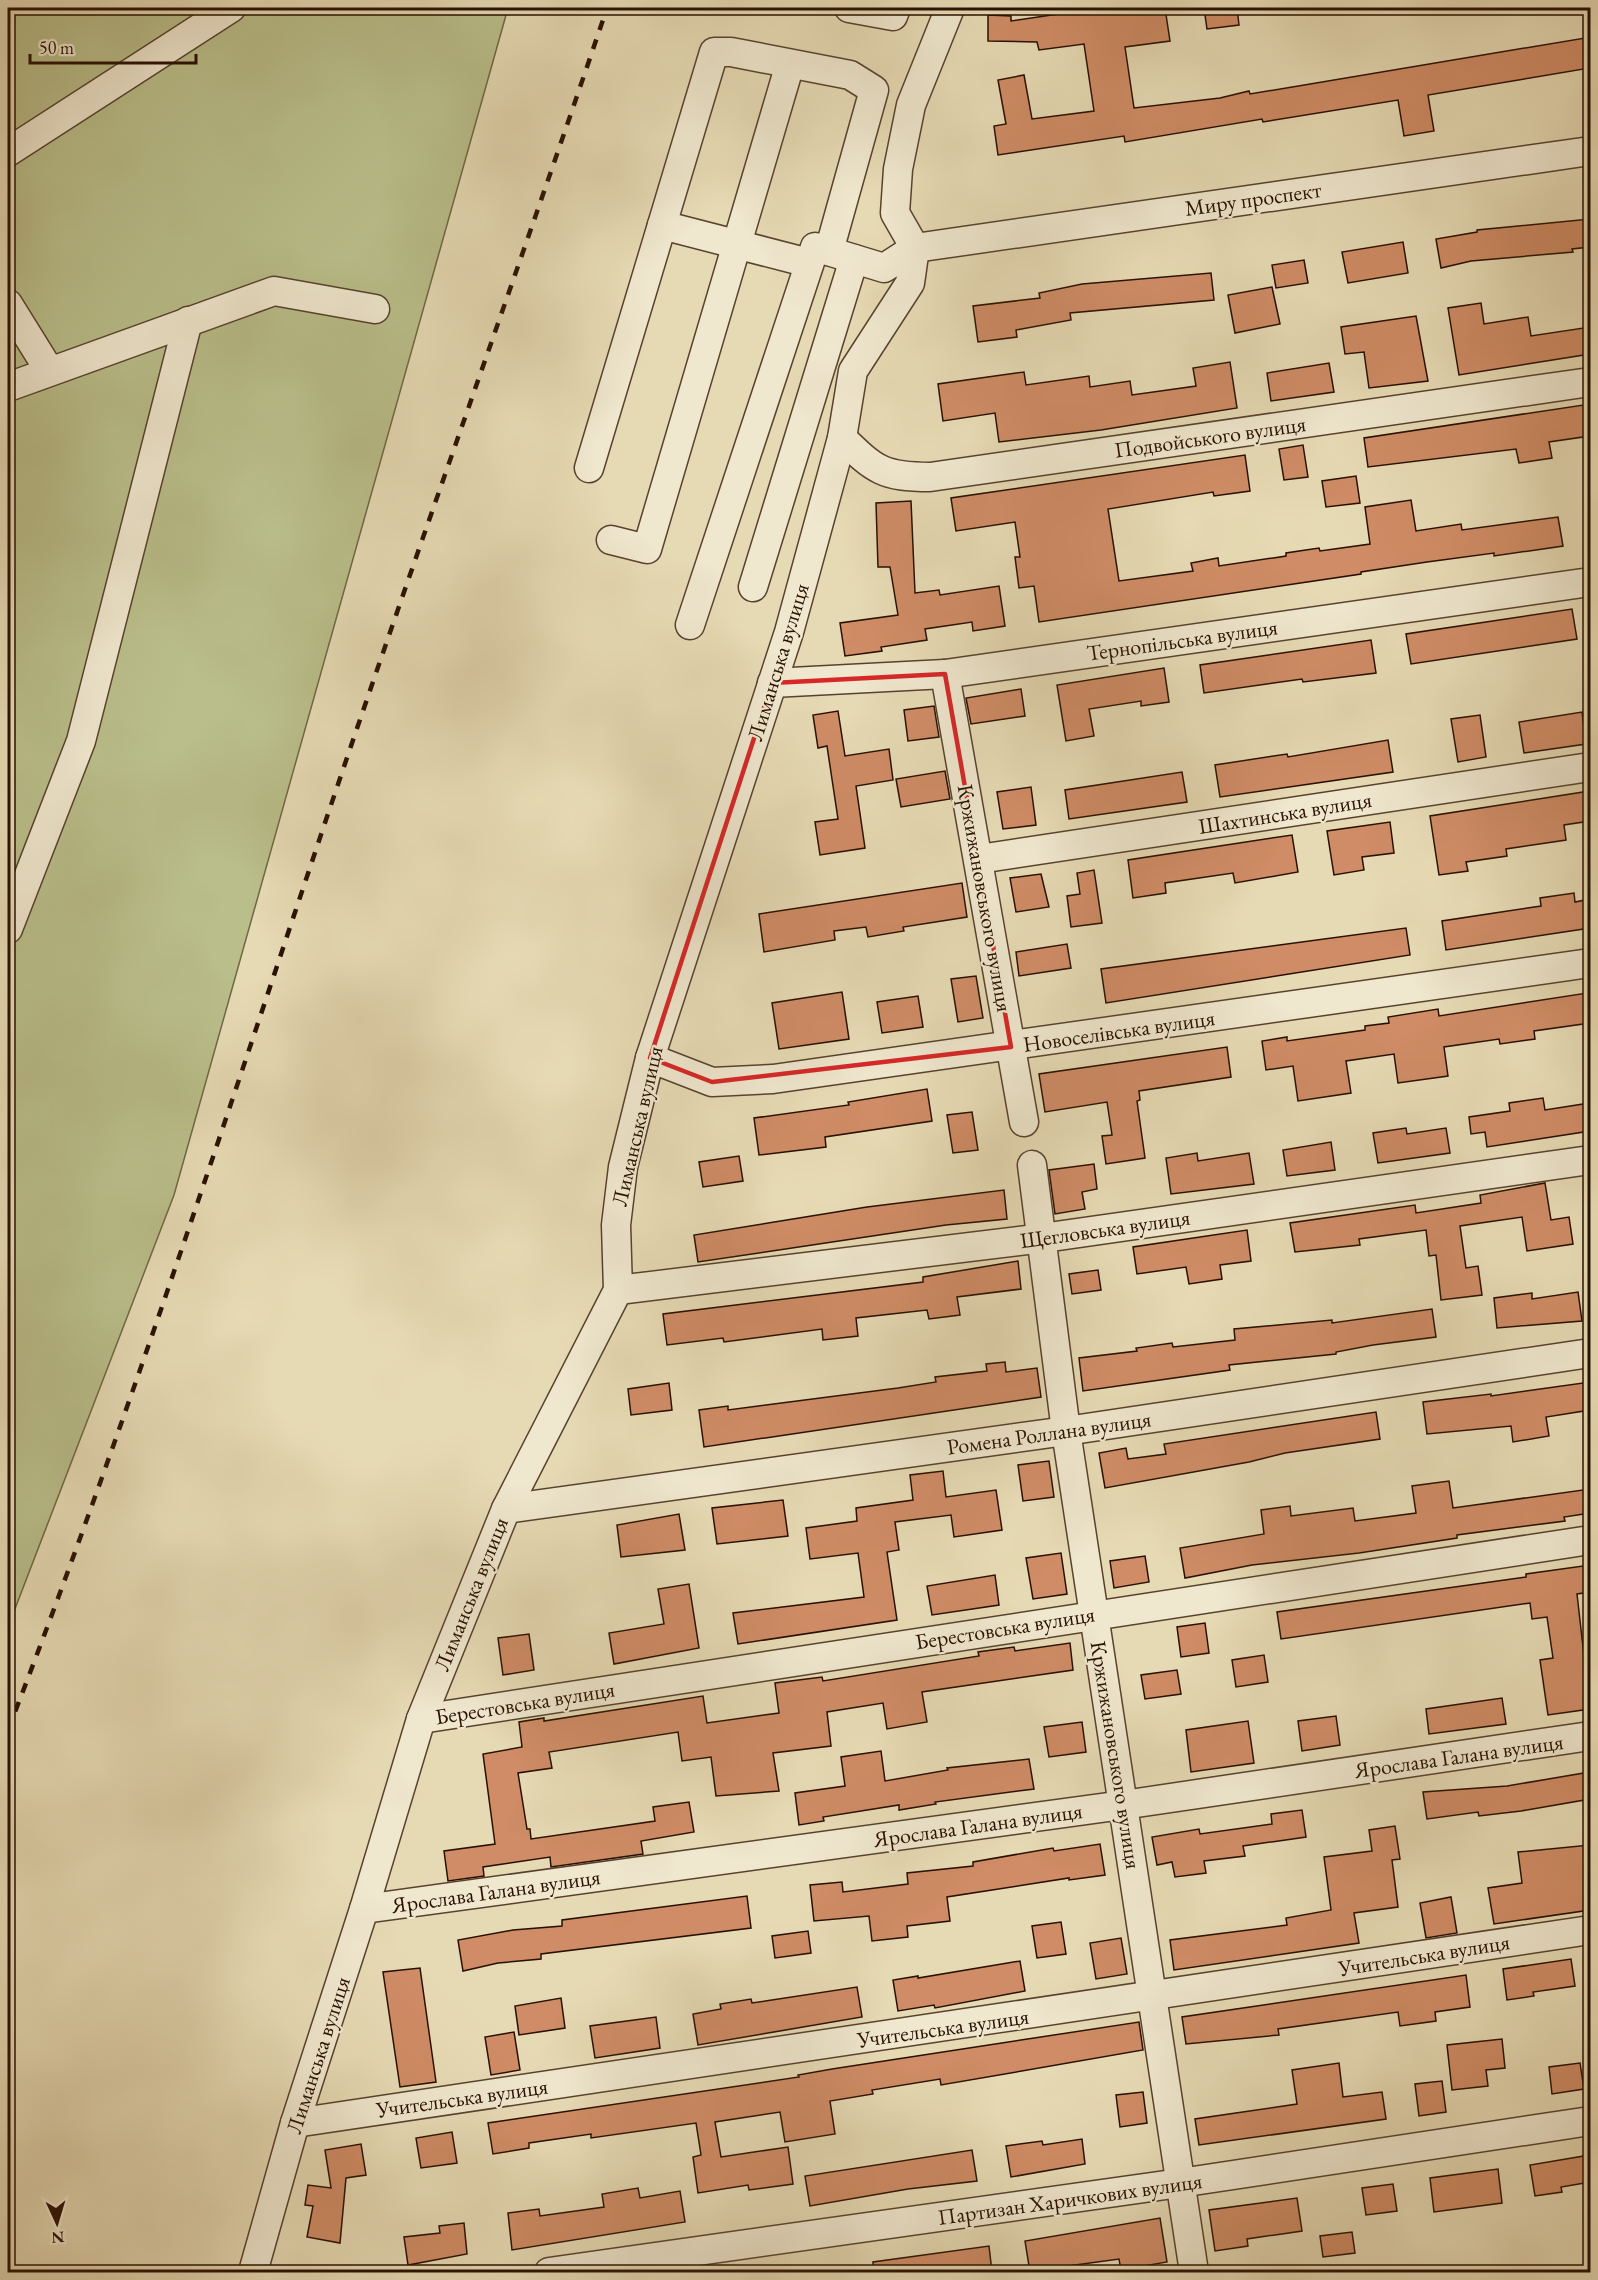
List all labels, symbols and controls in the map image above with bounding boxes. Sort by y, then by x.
scale bar [30,27,196,65]
text: 50 m [39,36,74,59]
street label: Миру проспект [1183,175,1323,223]
street label: Подвойського вулиця [1112,409,1308,465]
street label: Лиманська вулиця [740,580,816,744]
street label: Тернопільська вулиця [1085,612,1280,668]
street label: Кржижановського вулиця [951,782,1019,1014]
street label: Шахтинська вулиця [1196,785,1374,841]
street label: Новоселівська вулиця [1021,1003,1217,1059]
street label: Лиманська вулиця [605,1043,670,1209]
street label: Щегловська вулиця [1018,1203,1192,1255]
street label: Ромена Роллана вулиця [945,1404,1153,1462]
street label: Лиманська вулиця [427,1513,515,1675]
street label: Берестовська вулиця [913,1599,1097,1657]
street label: Кржижановського вулиця [1084,1639,1148,1871]
street label: Берестовська вулиця [433,1674,617,1732]
street label: Ярослава Галана вулиця [1352,1727,1565,1785]
street label: Ярослава Галана вулиця [871,1796,1084,1854]
street label: Ярослава Галана вулиця [389,1862,602,1920]
street label: Учительська вулиця [1335,1927,1512,1983]
street label: Лиманська вулиця [279,1973,357,2137]
street label: Учительська вулиця [854,2002,1031,2055]
street label: Учительська вулиця [373,2072,550,2125]
street label: Партизан Харичкових вулиця [936,2166,1204,2232]
north arrow [27,2193,87,2253]
text: N [51,2227,65,2248]

